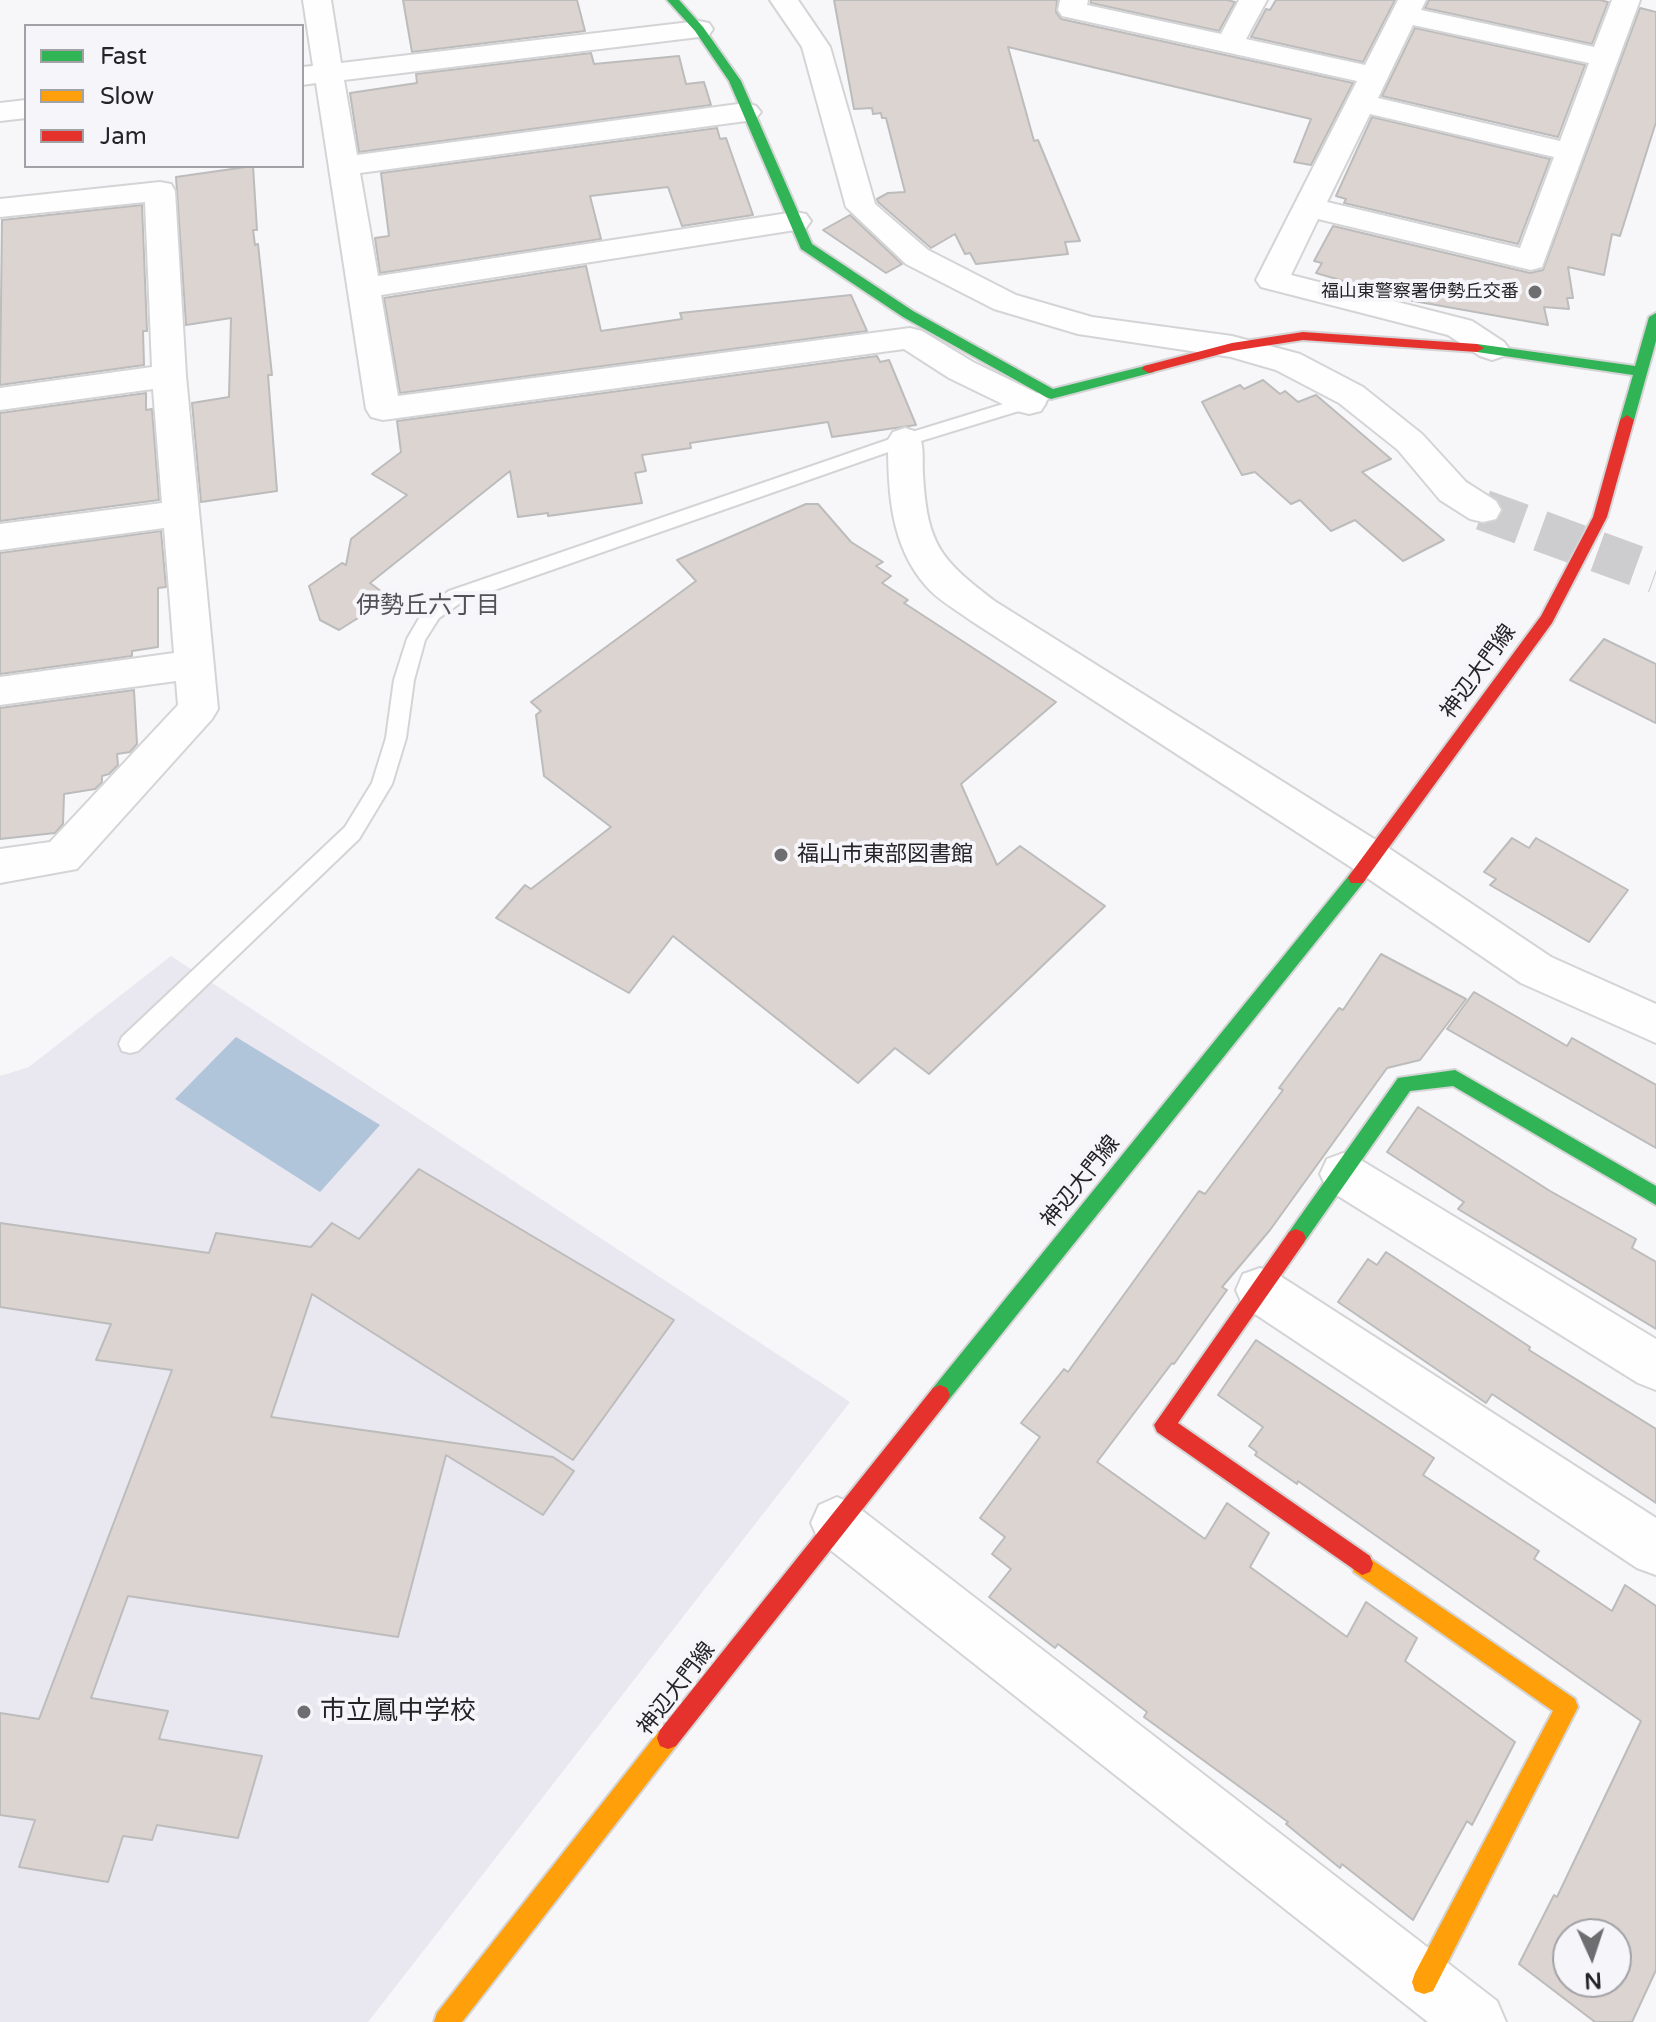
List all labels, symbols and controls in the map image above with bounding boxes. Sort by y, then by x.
legend [24,24,304,168]
text: Fast [100,42,147,71]
text: Slow [100,82,154,111]
text: Jam [100,122,147,151]
place label: 福山東警察署伊勢丘交番 [1321,281,1519,303]
marker: 福山東警察署伊勢丘交番 [1526,283,1544,301]
district label: 伊勢丘六丁目 [356,593,500,621]
street label: 神辺大門線 [1436,620,1522,724]
place label: 福山市東部図書館 [797,842,973,868]
marker: 福山市東部図書館 [772,846,790,864]
street label: 神辺大門線 [1036,1131,1126,1233]
street label: 神辺大門線 [633,1638,721,1740]
place label: 市立鳳中学校 [320,1696,476,1728]
marker: 市立鳳中学校 [295,1703,313,1721]
north arrow [1552,1918,1632,1998]
text: N [1584,1967,1603,1993]

